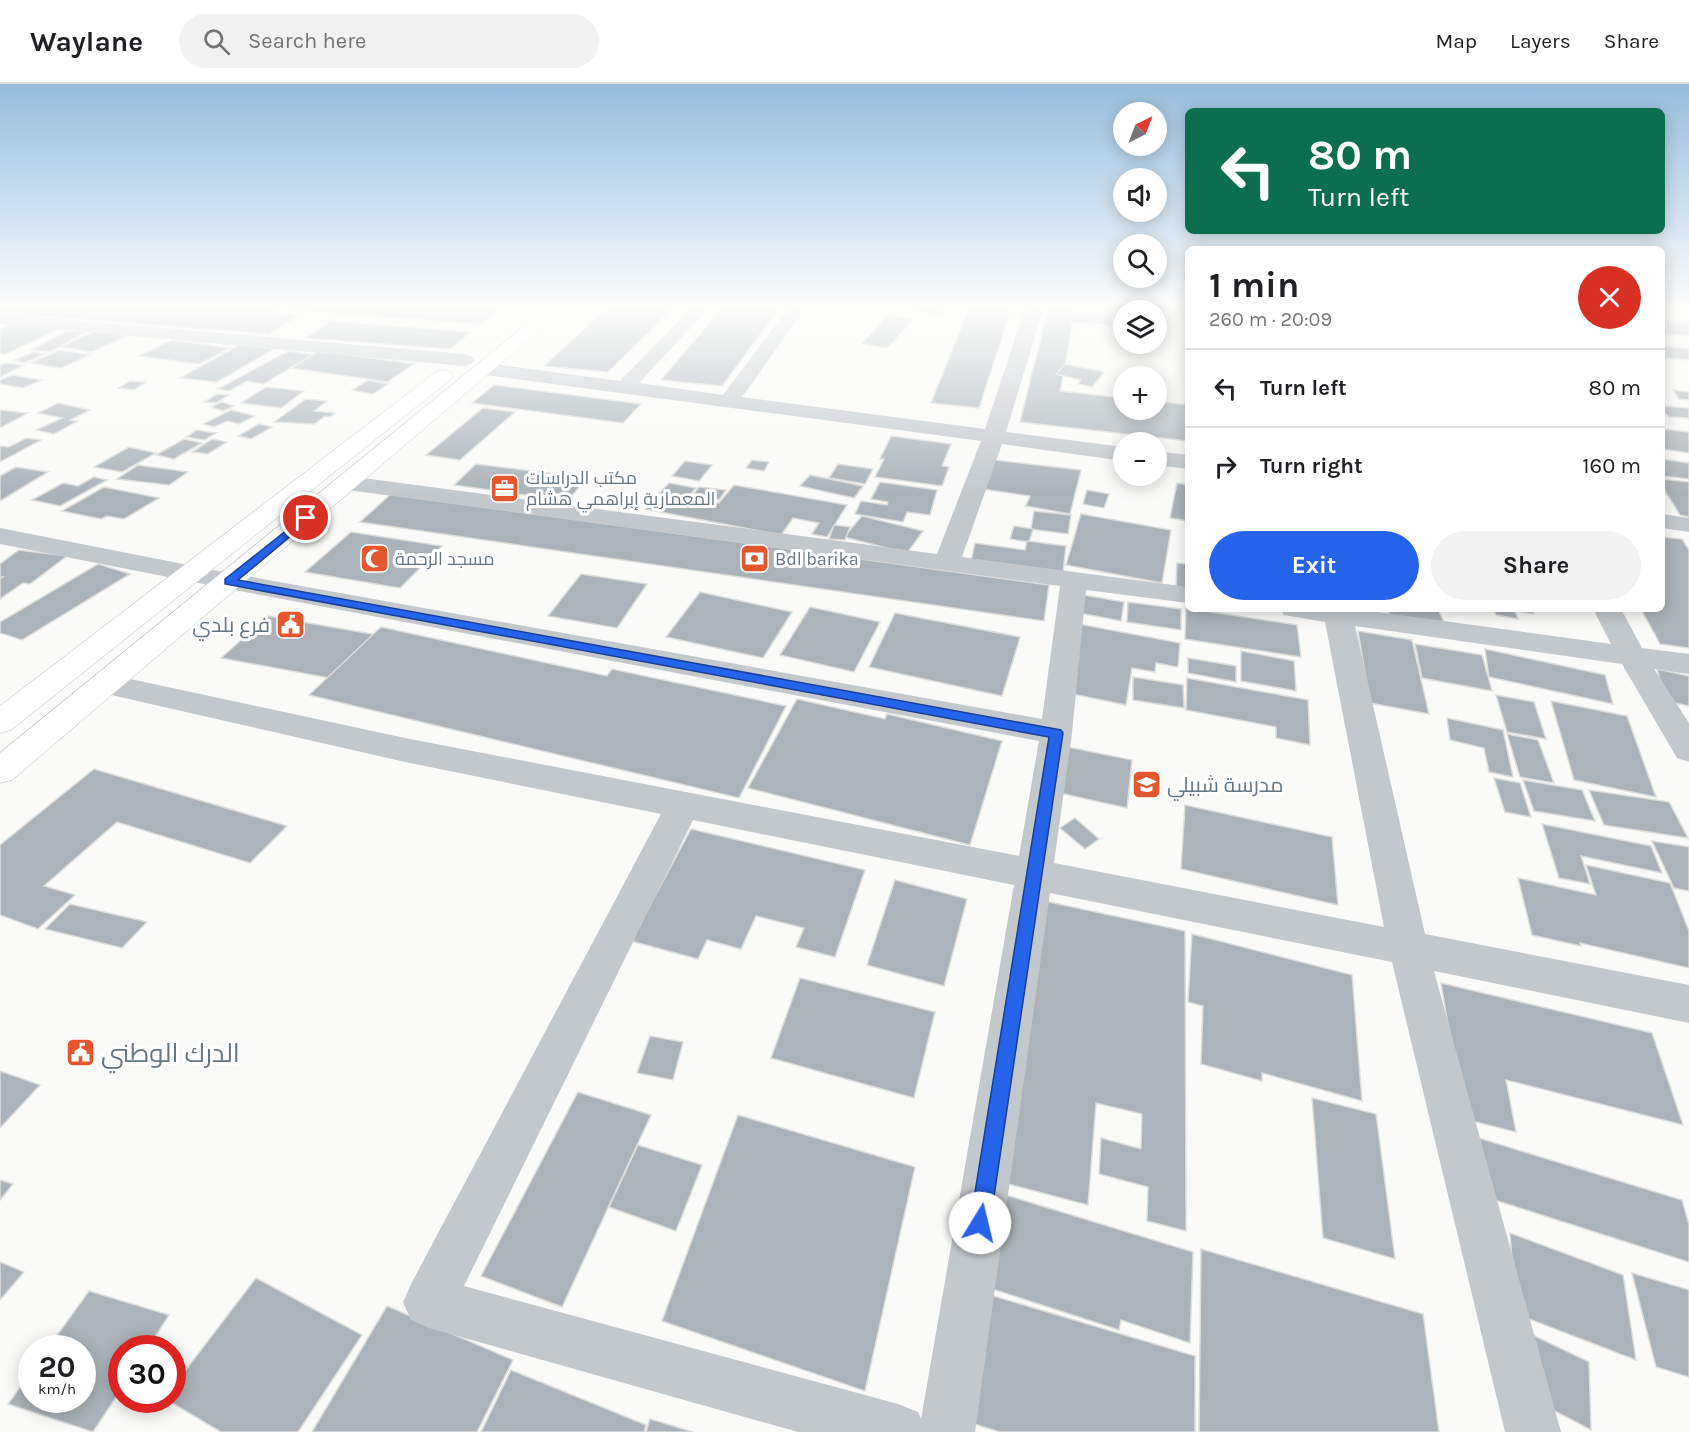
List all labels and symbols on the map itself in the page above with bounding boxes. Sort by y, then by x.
north arrow [1113,102,1167,156]
place label: مكتب الدراسات المعمارية إبراهمي هشام [526,467,715,513]
office icon: مكتب الدراسات المعمارية إبراهمي هشام [489,472,521,504]
pin [280,492,331,543]
mosque icon: مسجد الرحمة [358,543,390,575]
bank icon: Bdl barika [738,543,770,575]
place label: مسجد الرحمة [395,548,495,570]
place label: Bdl barika [775,548,859,570]
public building icon: فرع بلدي [275,609,307,641]
place label: فرع بلدي [192,613,270,641]
school or university icon: مدرسة شبيلي [1130,769,1162,801]
place label: مدرسة شبيلي [1167,773,1284,801]
public building icon: الدرك الوطني [64,1037,96,1069]
place label: الدرك الوطني [101,1038,240,1074]
position arrow [948,1191,1012,1255]
speed limit sign: 30 [108,1335,186,1413]

